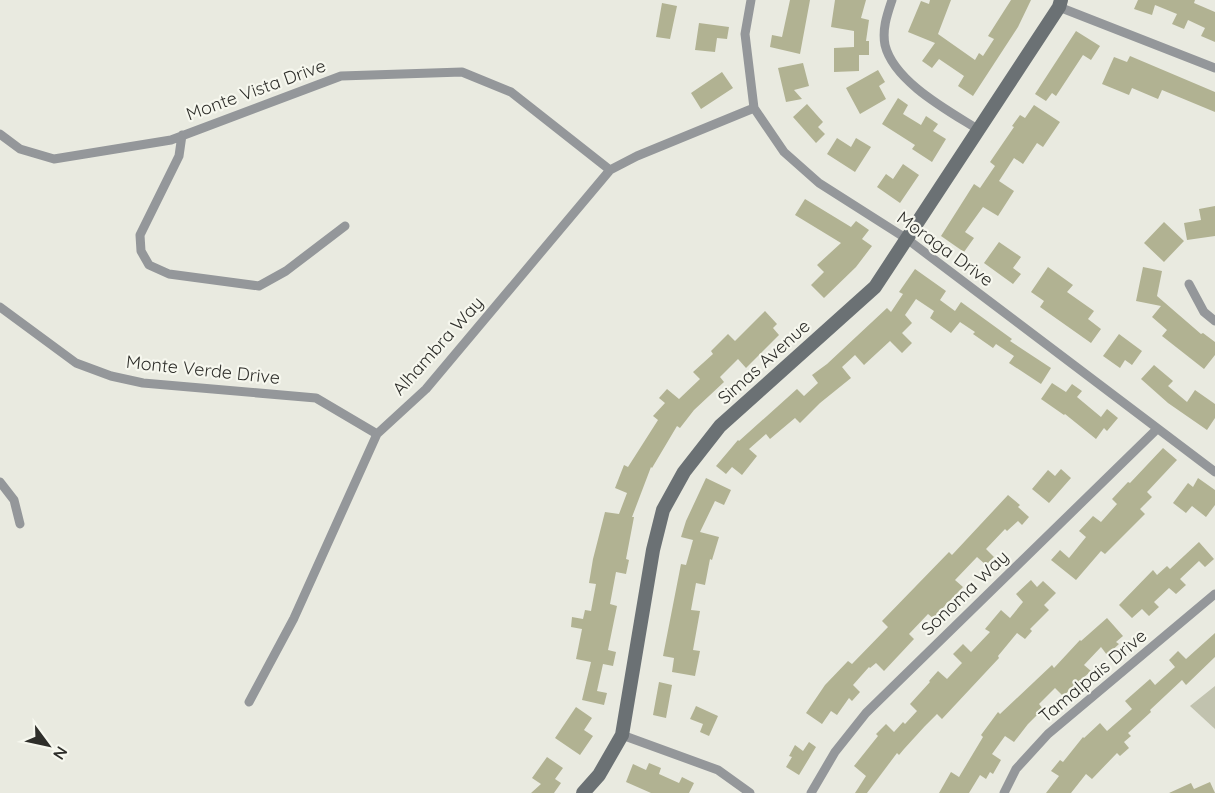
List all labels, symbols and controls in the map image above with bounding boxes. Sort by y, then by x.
street label: Monte Vista Drive [183,54,329,125]
street label: Moraga Drive [893,206,998,291]
street label: Alhambra Way [387,291,488,400]
street label: Simas Avenue [713,314,815,409]
street label: Monte Verde Drive [125,350,281,389]
street label: Sonoma Way [916,545,1013,640]
street label: Tamalpais Drive [1034,624,1151,727]
north arrow [18,715,78,775]
text: N [49,743,72,764]

